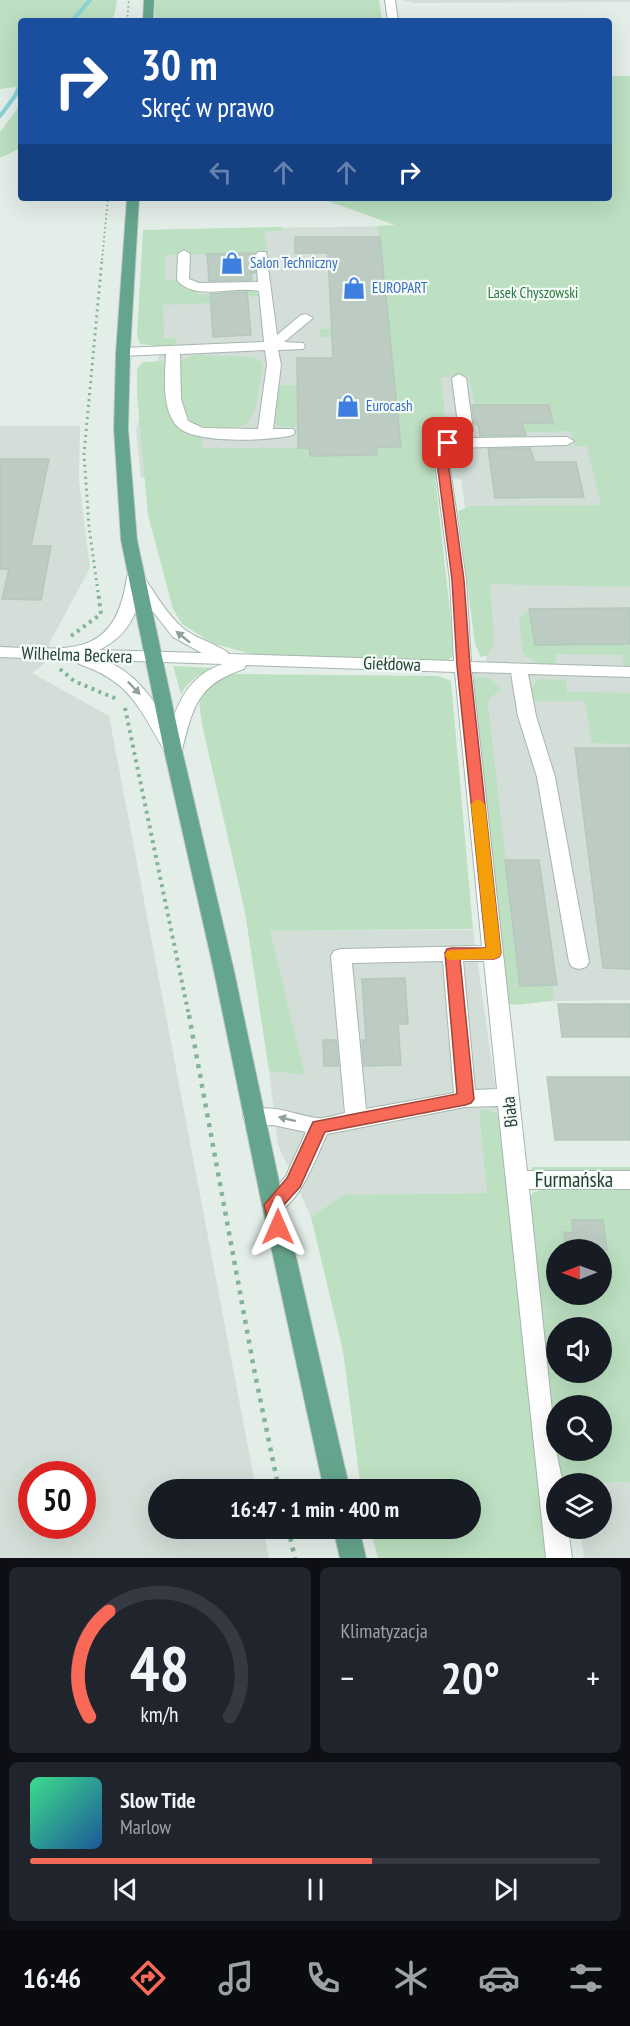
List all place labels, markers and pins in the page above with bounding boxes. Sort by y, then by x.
shop icon: Salon Techniczny [219,250,245,276]
place label: Salon Techniczny [250,253,338,272]
shop icon: EUROPART [341,275,367,301]
place label: EUROPART [372,278,428,297]
shop icon: Eurocash [335,393,361,419]
place label: Eurocash [366,396,413,415]
pin [422,417,473,468]

